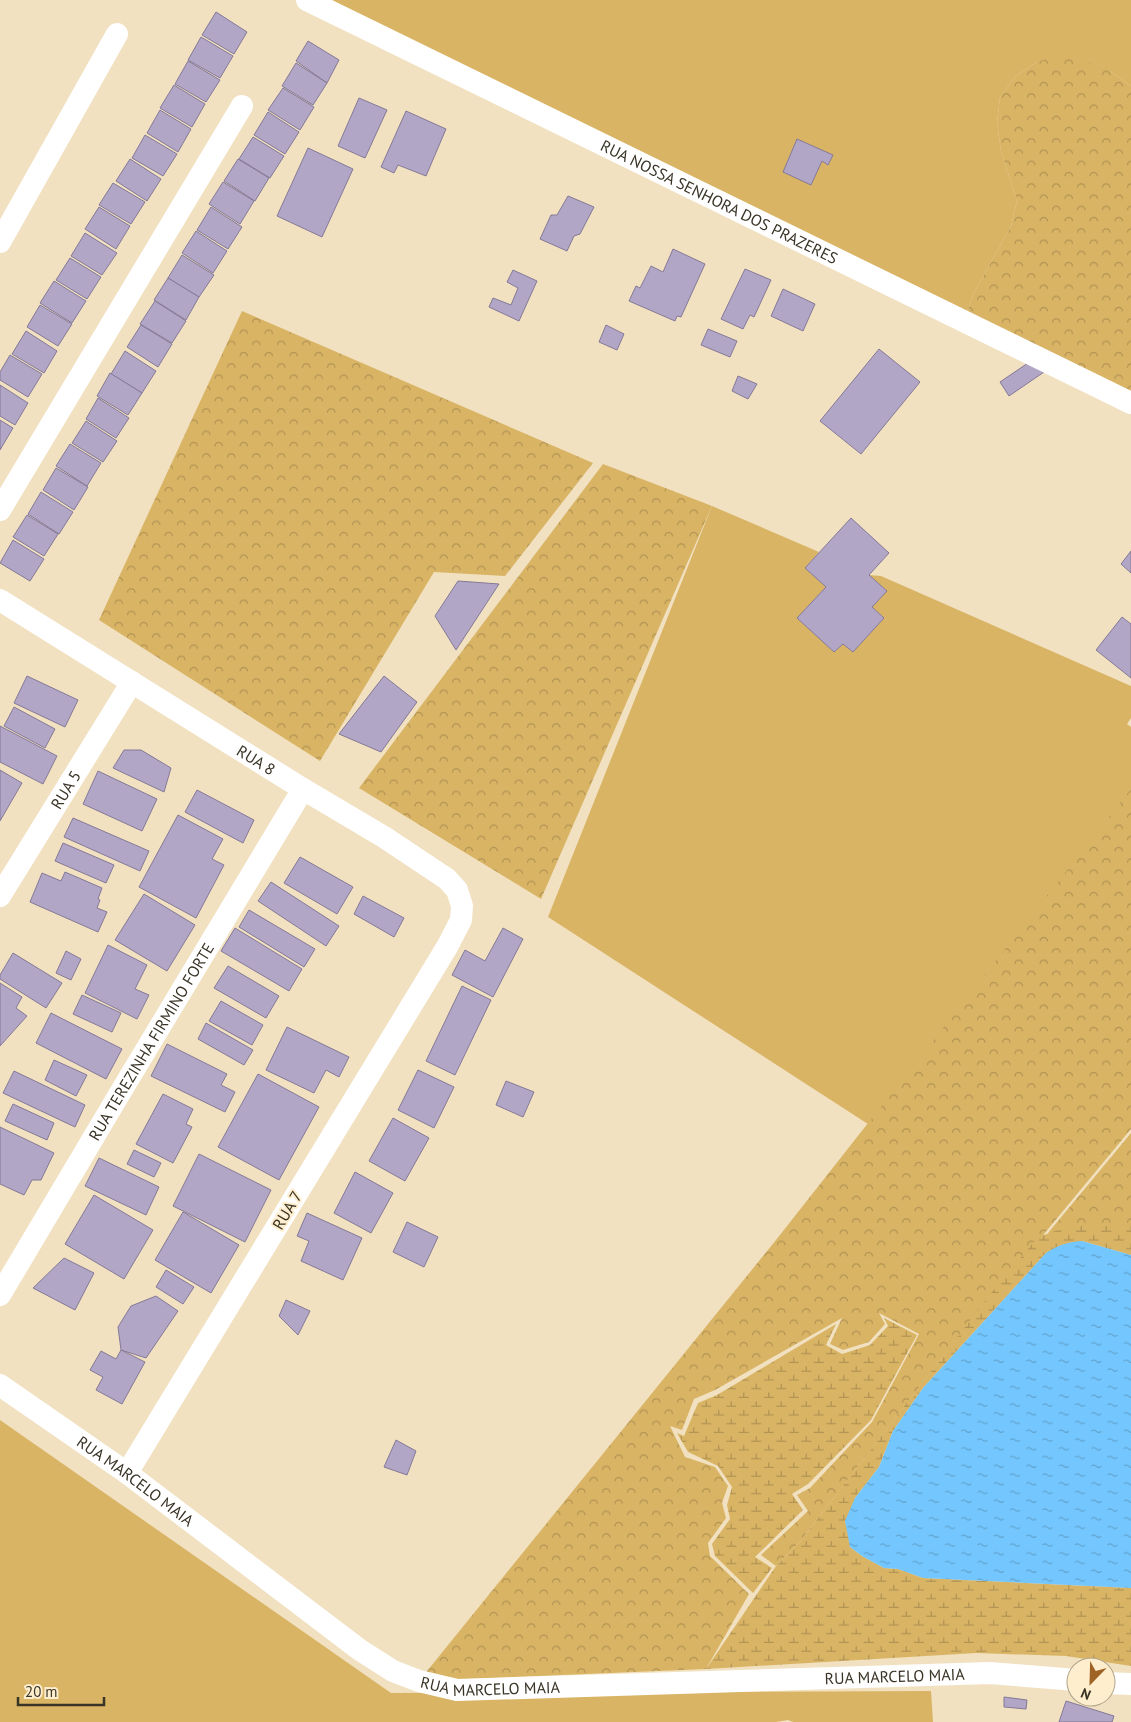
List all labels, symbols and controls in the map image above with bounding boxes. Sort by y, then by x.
street label: RUA NOSSA SENHORA DOS PRAZERES [597,135,841,268]
street label: RUA 8 [233,740,279,779]
street label: RUA 5 [46,767,85,813]
street label: RUA TEREZINHA FIRMINO FORTE [84,939,218,1144]
street label: RUA 7 [268,1187,306,1233]
street label: RUA MARCELO MAIA [73,1431,198,1531]
north arrow [1066,1657,1116,1707]
street label: RUA MARCELO MAIA [824,1664,966,1688]
street label: RUA MARCELO MAIA [419,1672,561,1700]
scale bar [18,1674,104,1706]
text: 20 m [25,1682,58,1701]
text: N [1078,1684,1094,1704]

